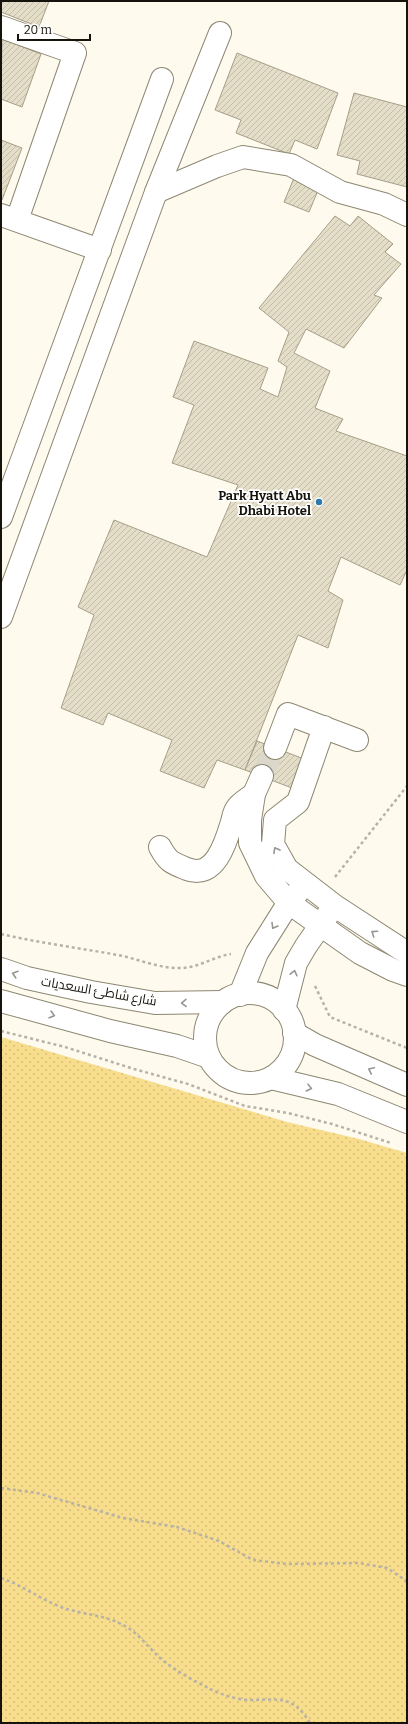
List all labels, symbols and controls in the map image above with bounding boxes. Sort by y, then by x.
scale bar [18,16,90,42]
text: 20 m [24,23,53,37]
place label: Park Hyatt Abu Dhabi Hotel [218,488,311,518]
marker: Park Hyatt Abu Dhabi Hotel [314,497,324,507]
one-way arrow [274,847,281,854]
one-way arrow [271,922,278,929]
one-way arrow [371,930,378,938]
one-way arrow [289,969,298,976]
one-way arrow [11,970,18,978]
street label: شارع شاطئ السعديات [40,973,158,1010]
one-way arrow [181,999,187,1007]
one-way arrow [48,1010,55,1019]
one-way arrow [368,1067,376,1075]
one-way arrow [305,1083,312,1091]

